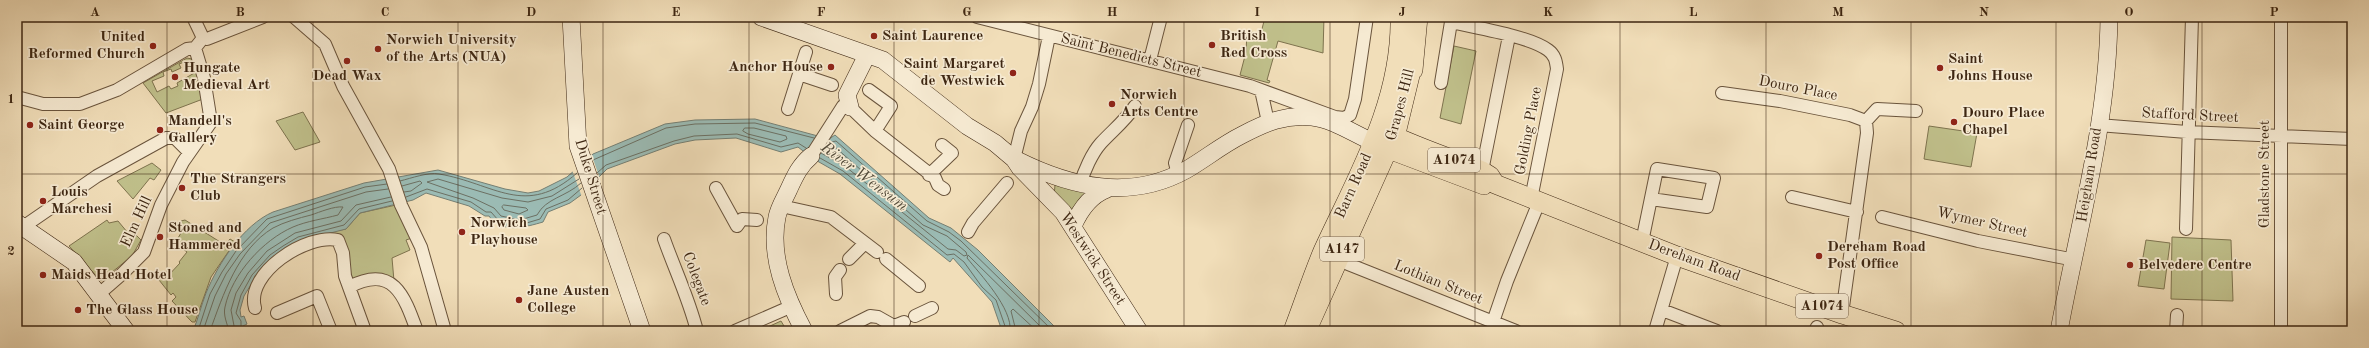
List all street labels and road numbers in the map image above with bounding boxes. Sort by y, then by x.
street label: Saint Benedicts Street [1059,31,1203,81]
street label: Grapes Hill [1384,67,1418,143]
street label: Douro Place [1757,74,1839,104]
street label: Golding Place [1513,85,1545,176]
street label: Stafford Street [2141,106,2239,126]
street label: Gladstone Street [2258,120,2273,228]
street label: Heigham Road [2075,126,2105,224]
street label: Duke Street [571,137,609,217]
road number: A1074 [1428,148,1480,172]
street label: Barn Road [1333,151,1375,221]
street label: Elm Hill [119,194,155,250]
street label: Wymer Street [1935,205,2029,241]
street label: Westwick Street [1057,210,1127,308]
road number: A147 [1320,237,1364,261]
street label: Dereham Road [1646,237,1742,285]
street label: Colegate [679,250,713,308]
street label: Lothian Street [1391,258,1485,308]
road number: A1074 [1796,294,1848,318]

